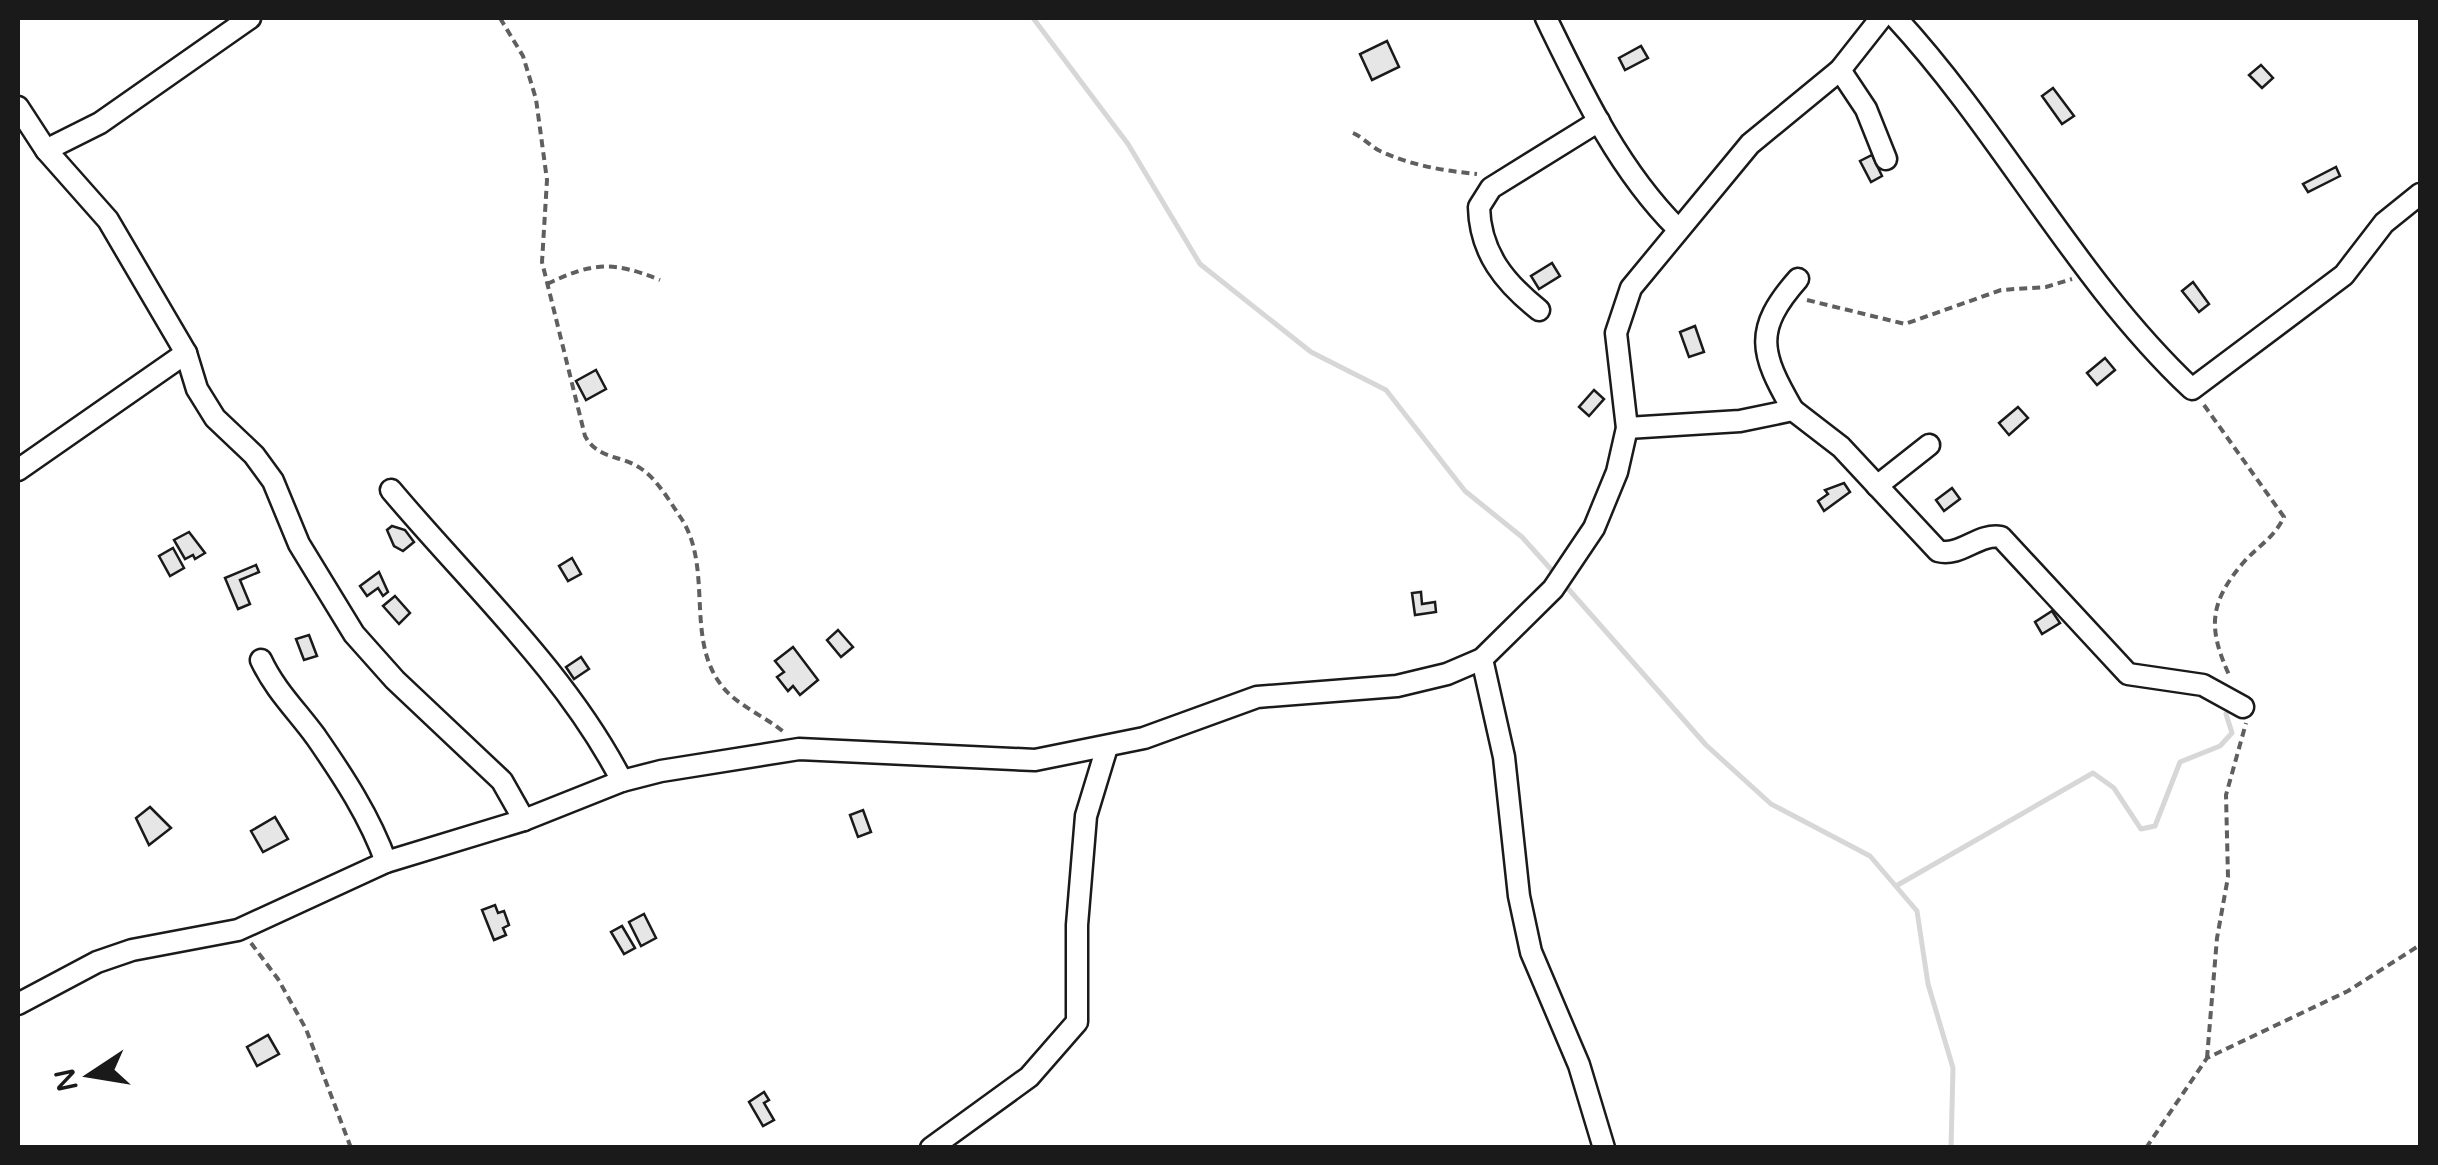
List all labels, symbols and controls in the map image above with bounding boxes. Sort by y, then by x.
north arrow [40,1025,140,1125]
text: N [48,1065,85,1095]

